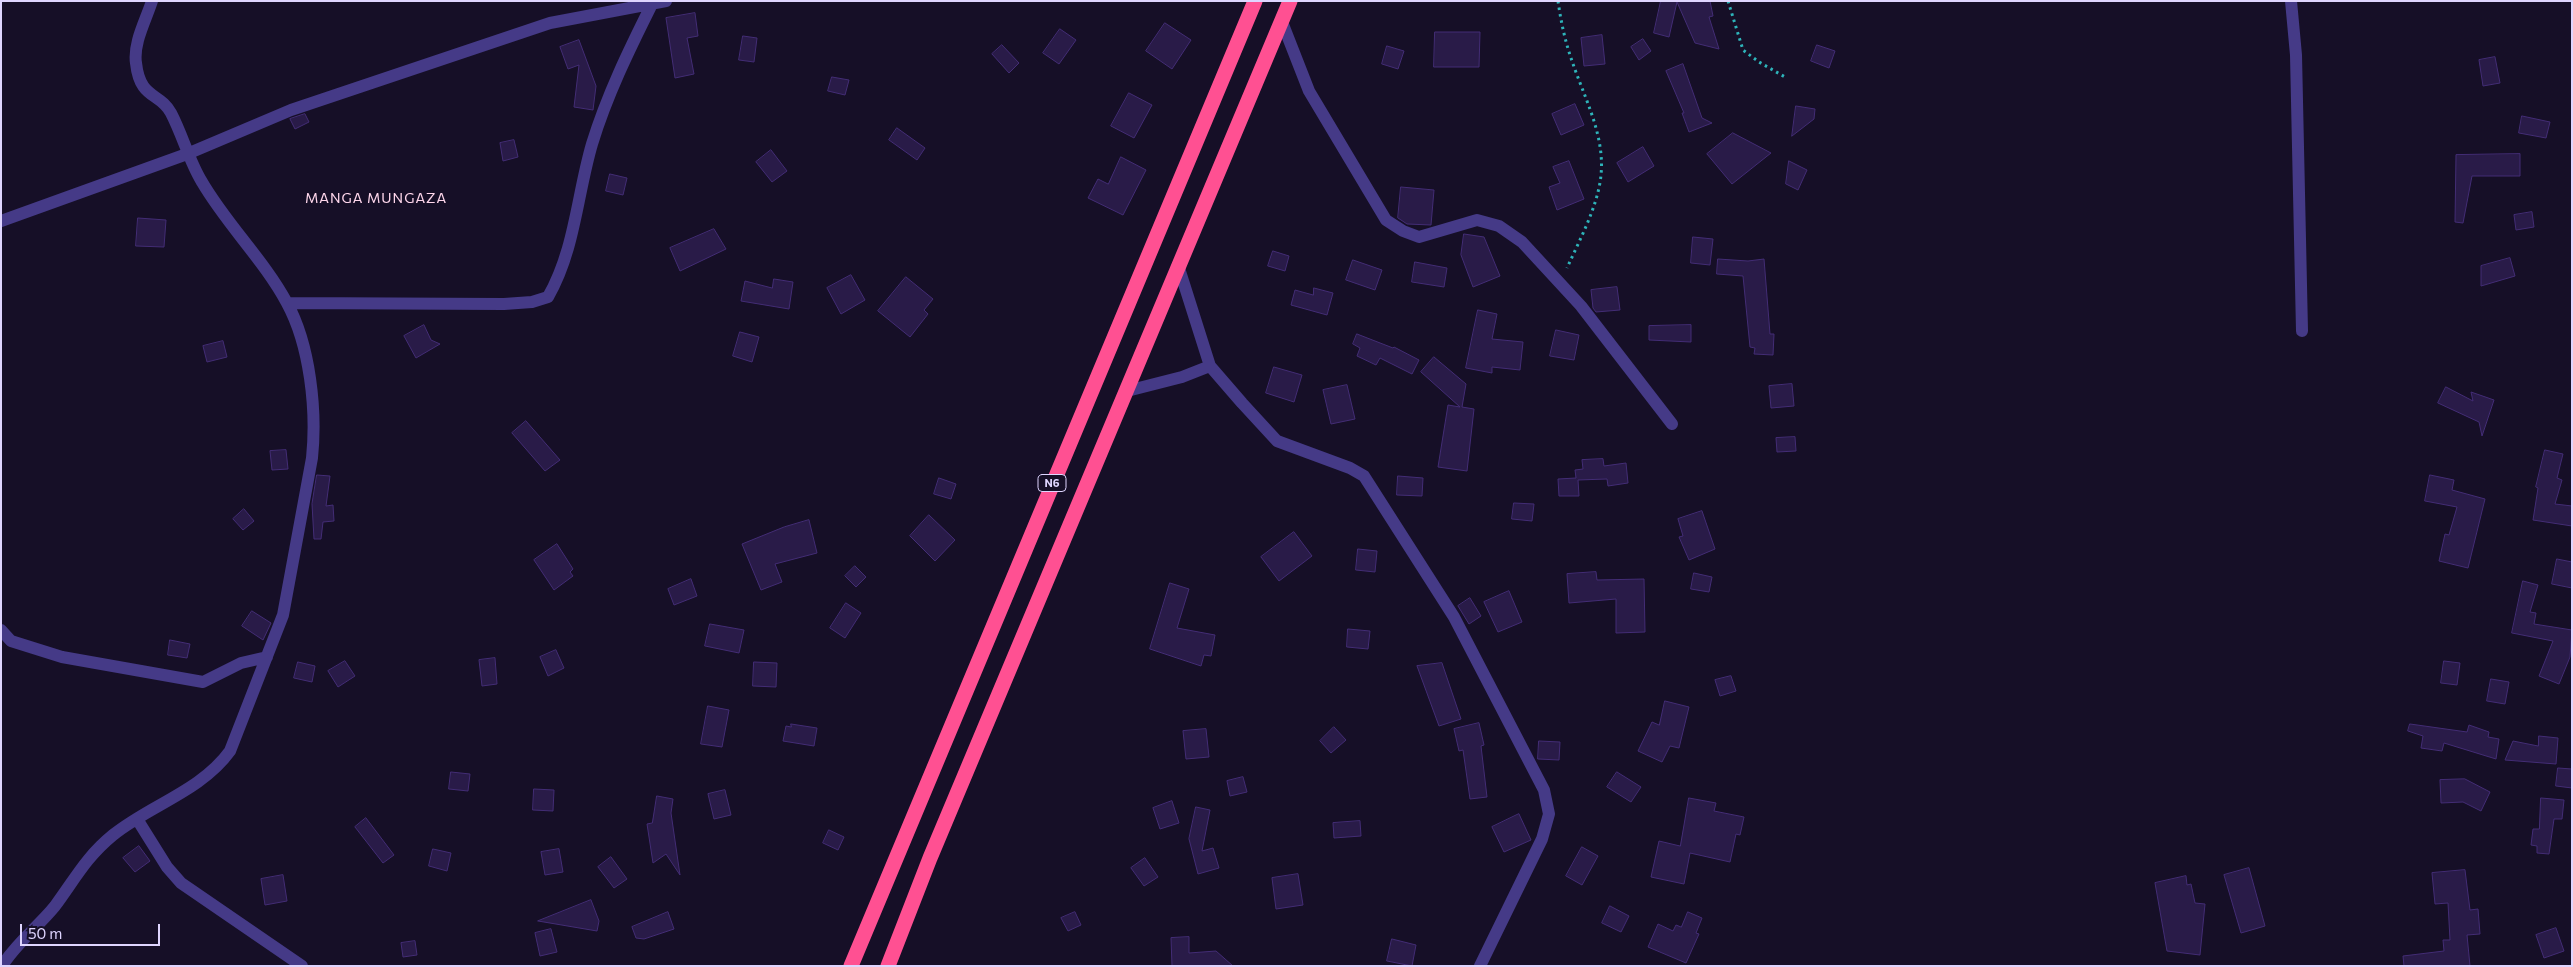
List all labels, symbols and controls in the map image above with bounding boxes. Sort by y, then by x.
district label: MANGA MUNGAZA [303,190,449,206]
road number: N6 [1038,474,1066,492]
scale bar [22,914,162,946]
text: 50 m [28,924,62,942]

